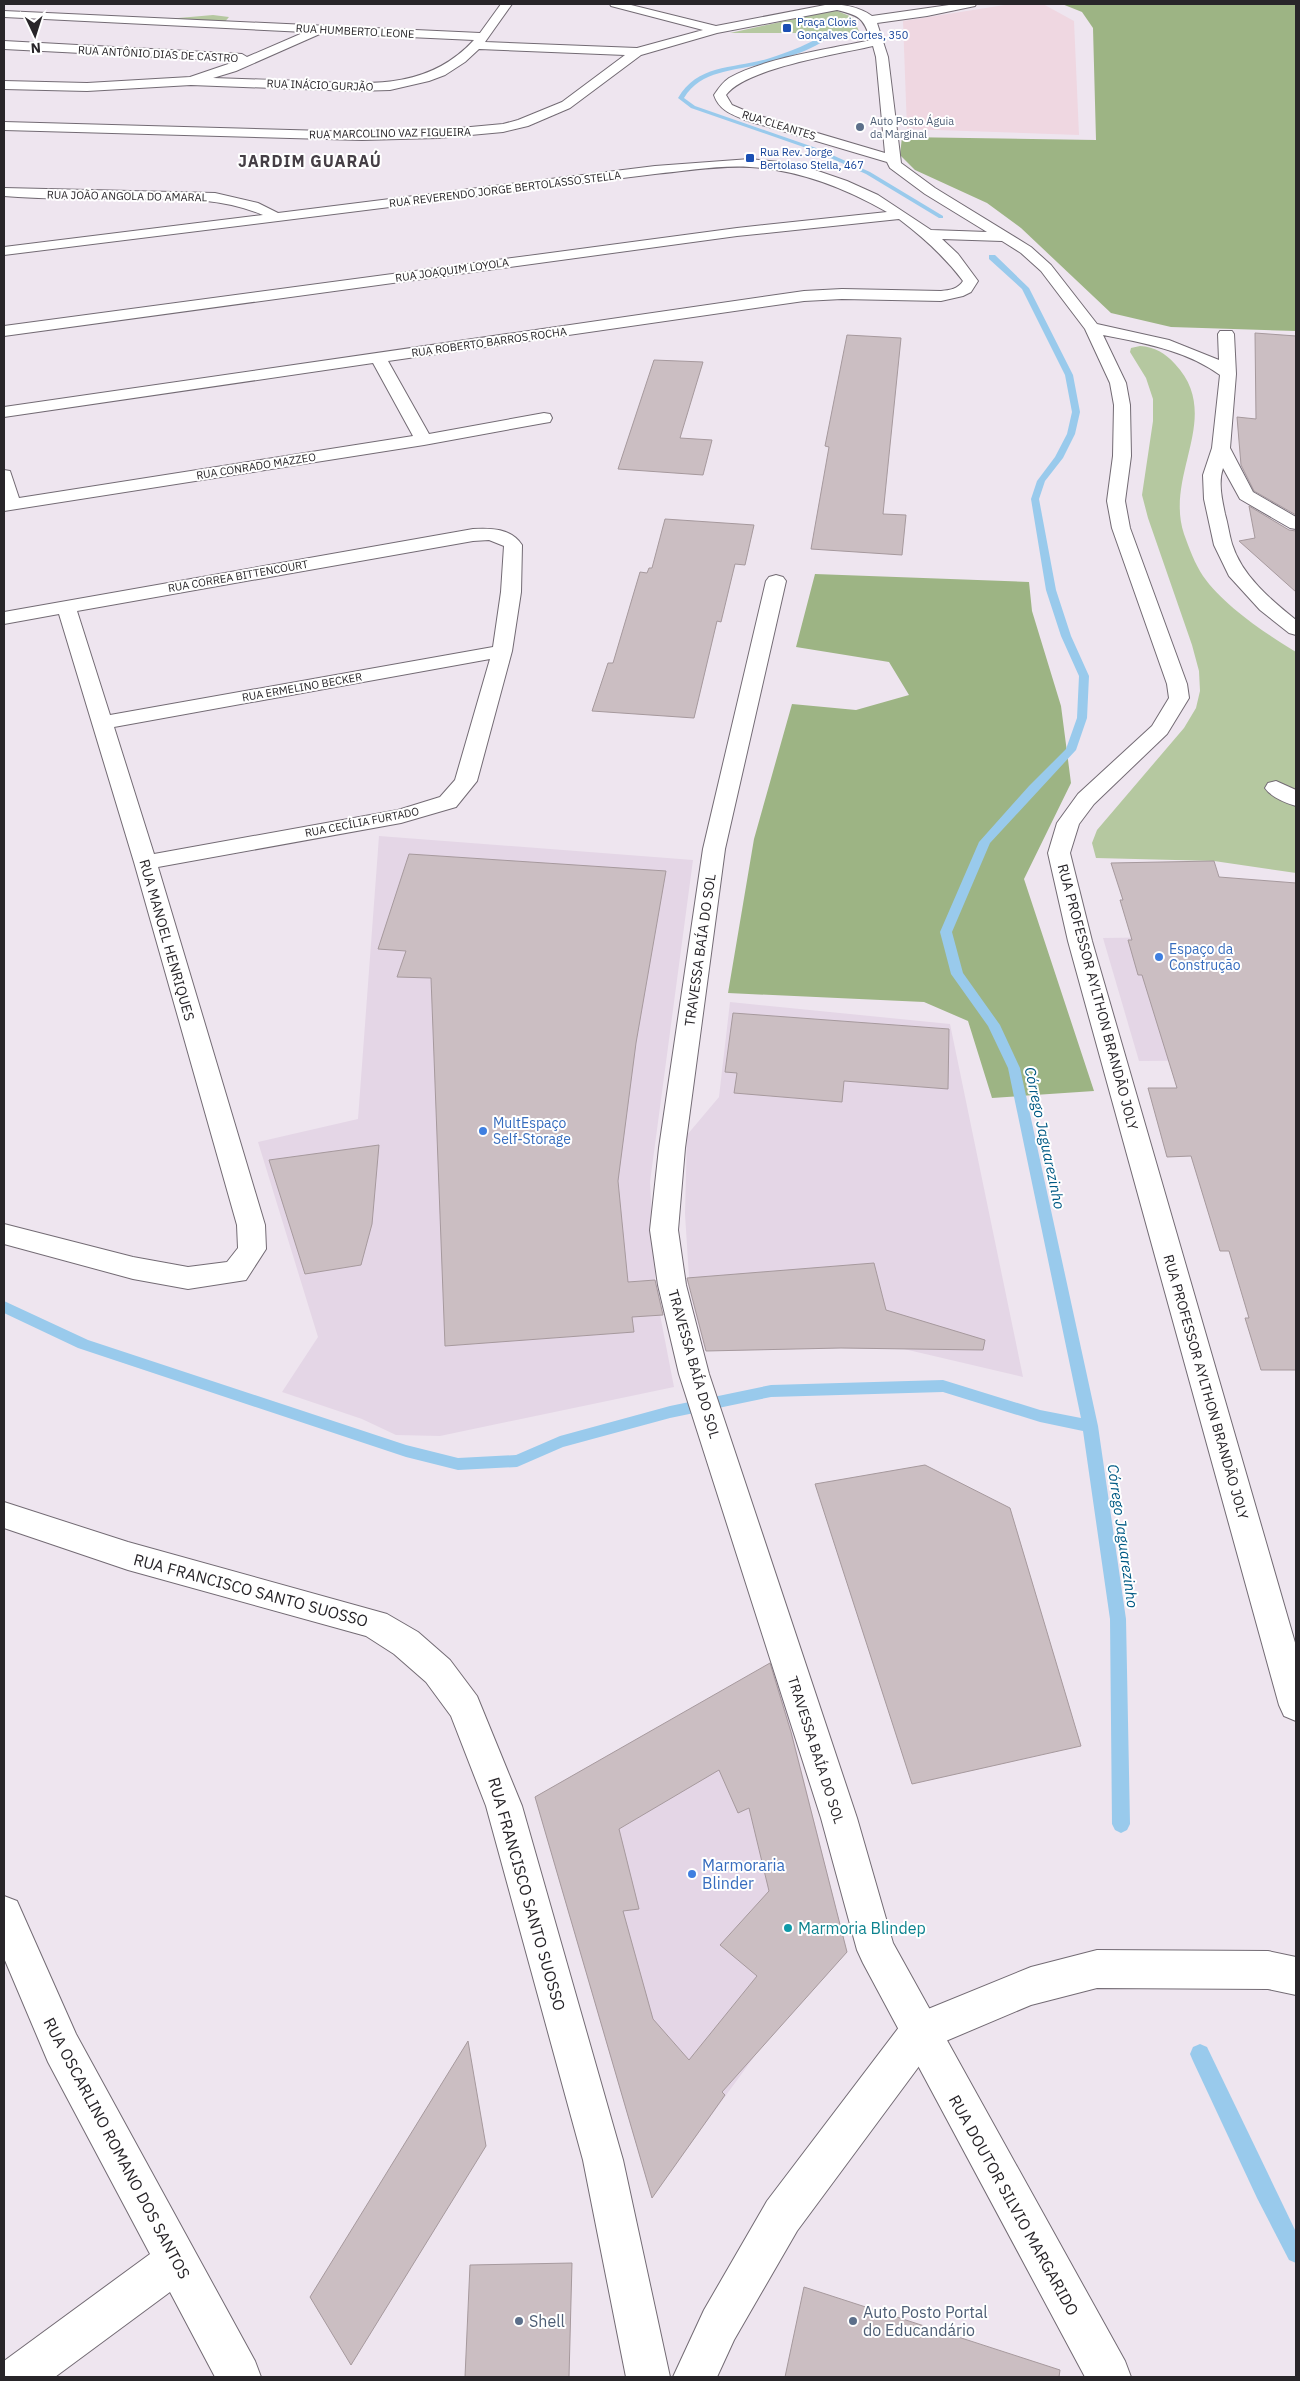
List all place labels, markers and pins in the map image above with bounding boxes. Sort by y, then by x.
place label: Praça Clovis Gonçalves Cortes, 350 [797,15,908,42]
marker: Praça Clovis Gonçalves Cortes, 350 [781,22,793,34]
place label: Auto Posto Águia da Marginal [870,114,954,141]
marker: Auto Posto Águia da Marginal [854,121,866,133]
place label: Rua Rev. Jorge Bertolaso Stella, 467 [760,145,864,172]
marker: Rua Rev. Jorge Bertolaso Stella, 467 [744,152,756,164]
place label: Espaço da Construção [1169,940,1241,974]
marker: Espaço da Construção [1153,951,1165,963]
place label: MultEspaço Self-Storage [493,1114,571,1148]
marker: MultEspaço Self-Storage [477,1125,489,1137]
place label: Marmoraria Blinder [702,1855,786,1893]
marker: Marmoraria Blinder [686,1868,698,1880]
place label: Marmoria Blindep [798,1918,926,1938]
marker: Marmoria Blindep [782,1922,794,1934]
place label: Auto Posto Portal do Educandário [863,2302,988,2340]
place label: Shell [529,2311,565,2331]
marker: Shell [513,2315,525,2327]
marker: Auto Posto Portal do Educandário [847,2315,859,2327]

